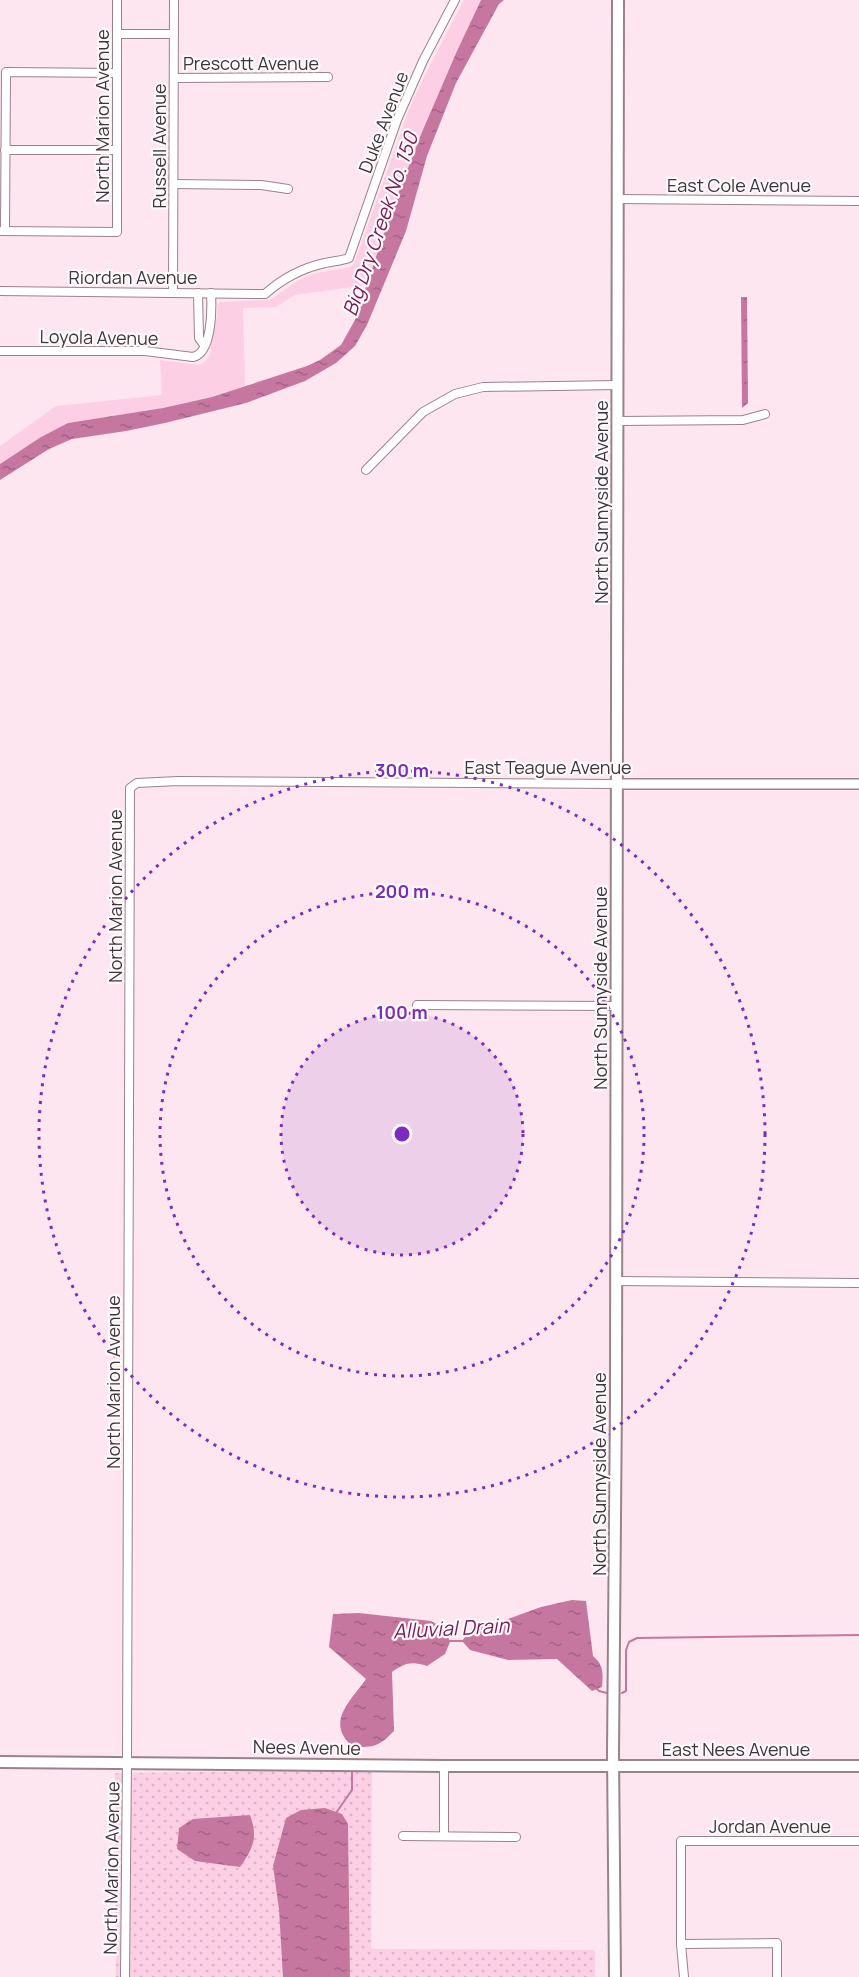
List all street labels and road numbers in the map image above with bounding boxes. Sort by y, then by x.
street label: North Marion Avenue [90,29,114,203]
street label: Prescott Avenue [183,51,319,75]
street label: Duke Avenue [353,68,413,176]
street label: Russell Avenue [147,83,171,209]
street label: East Cole Avenue [667,173,811,197]
street label: Riordan Avenue [68,265,198,289]
street label: Loyola Avenue [39,324,159,350]
street label: North Sunnyside Avenue [589,400,613,604]
street label: East Teague Avenue [464,755,632,779]
street label: North Marion Avenue [103,809,127,983]
street label: North Sunnyside Avenue [588,886,612,1090]
street label: North Marion Avenue [101,1295,125,1469]
street label: North Sunnyside Avenue [587,1372,611,1576]
street label: Nees Avenue [253,1734,361,1760]
street label: East Nees Avenue [662,1737,810,1761]
street label: North Marion Avenue [97,1781,125,1955]
street label: Jordan Avenue [709,1814,831,1838]

